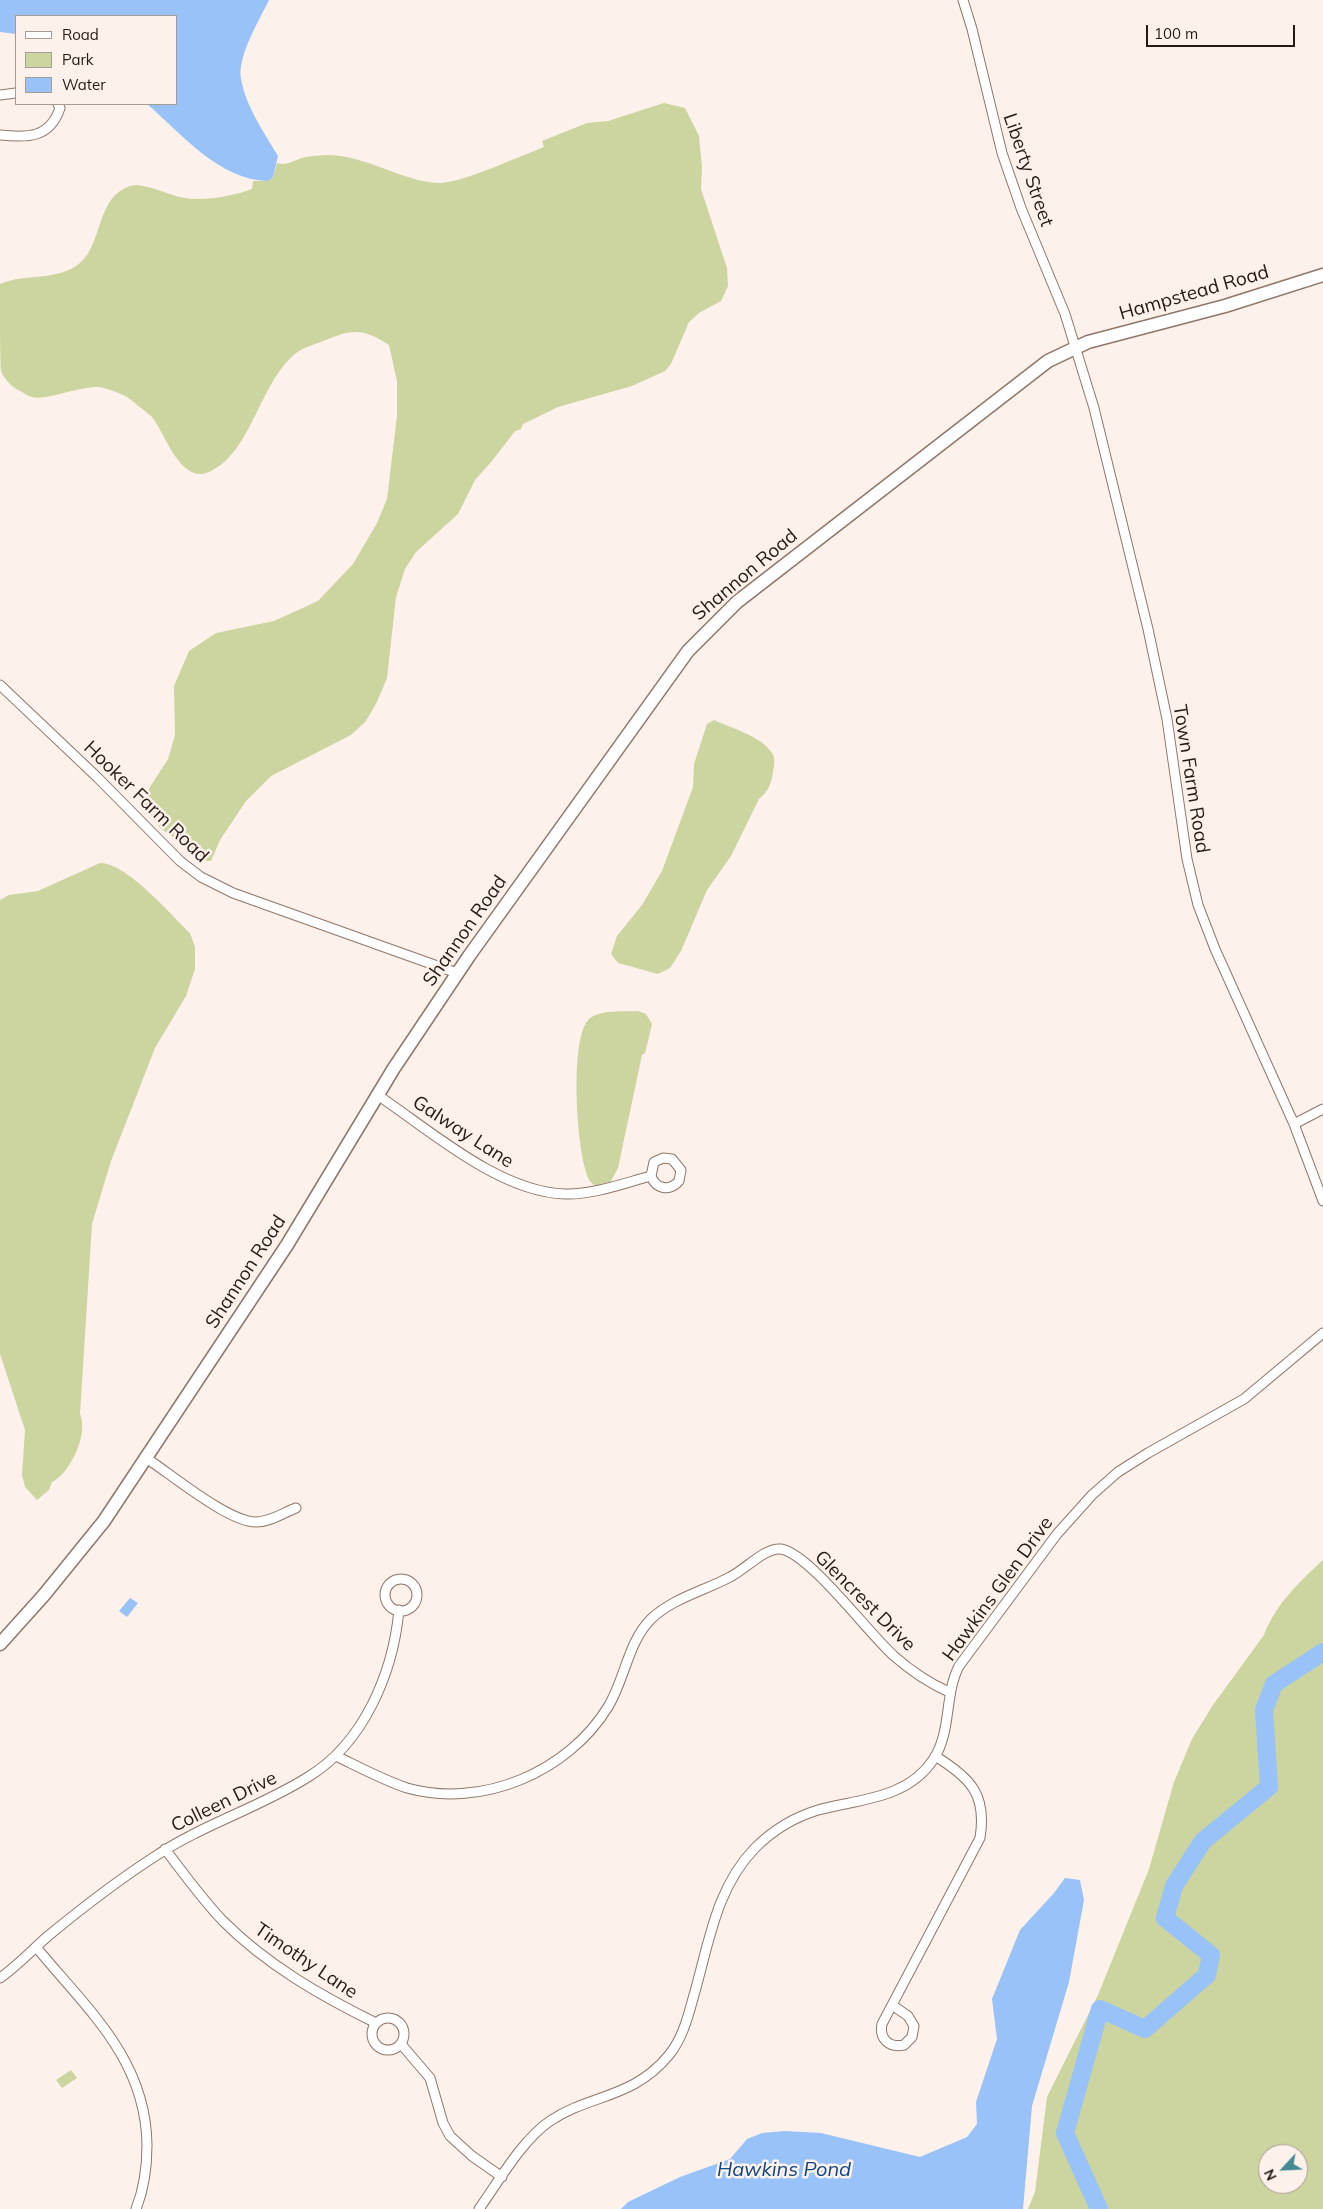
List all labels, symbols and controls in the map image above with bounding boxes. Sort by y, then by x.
legend [15,15,178,105]
scale bar [1148,15,1297,47]
text: 100 m [1154,24,1198,43]
text: Road [62,25,99,44]
text: Park [62,50,94,69]
text: Water [62,75,106,94]
street label: Liberty Street [998,110,1058,230]
street label: Hampstead Road [1117,261,1271,325]
street label: Shannon Road [688,524,802,626]
street label: Town Farm Road [1168,703,1214,855]
street label: Hooker Farm Road [79,737,213,867]
street label: Shannon Road [418,871,512,991]
street label: Galway Lane [408,1091,518,1173]
street label: Shannon Road [201,1211,291,1333]
street label: Hawkins Glen Drive [938,1512,1058,1666]
street label: Glencrest Drive [810,1546,920,1656]
street label: Colleen Drive [167,1767,281,1837]
street label: Timothy Lane [250,1918,362,2004]
north arrow [1258,2144,1308,2194]
water label: Hawkins Pond [717,2158,851,2182]
text: N [1260,2166,1281,2184]

